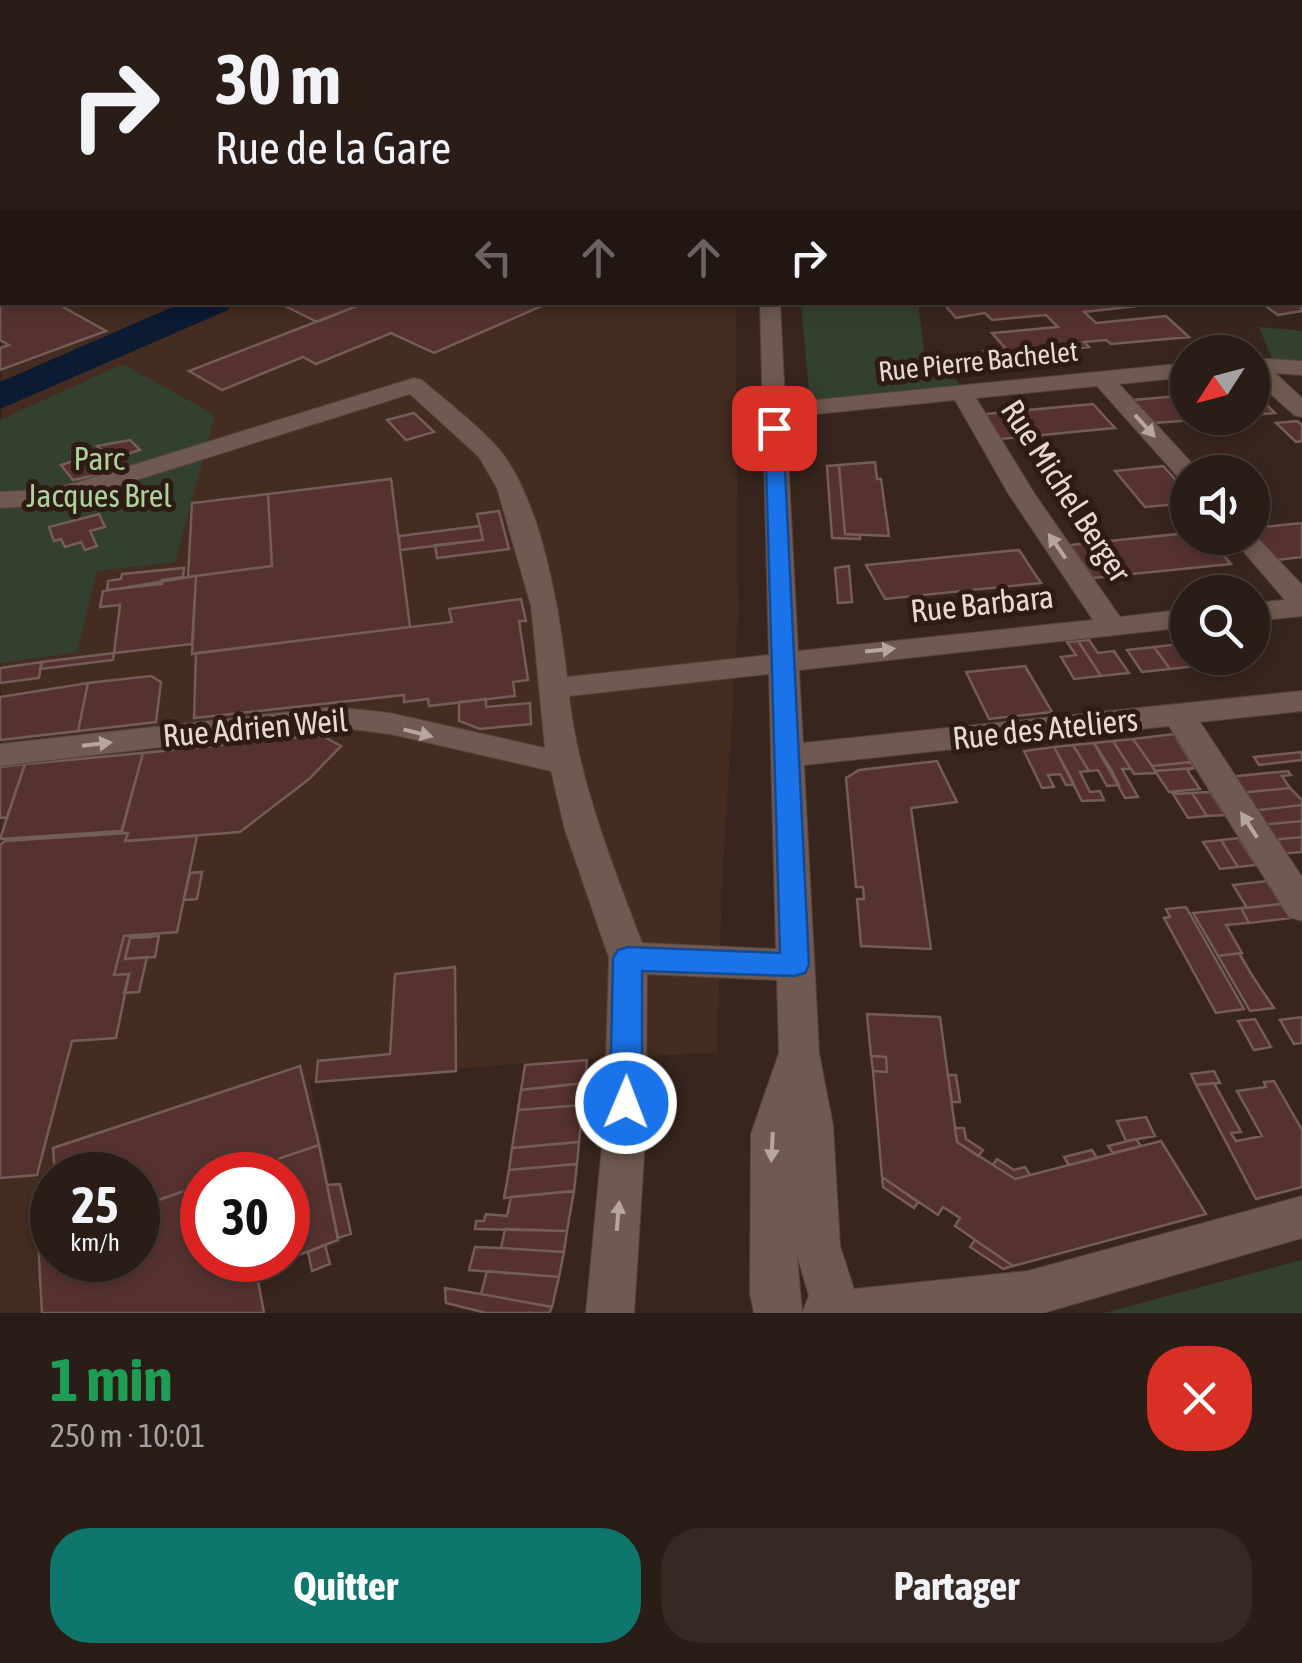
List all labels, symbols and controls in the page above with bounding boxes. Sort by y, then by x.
text: 30 m [215,39,341,119]
icon: right [50,40,180,170]
text: Rue de la Gare [215,122,451,174]
icon: left [466,230,521,285]
icon: ahead [571,230,626,285]
icon: ahead [676,230,731,285]
icon: right [781,230,836,285]
street label: Rue Pierre Bachelet [877,335,1079,387]
north arrow [1170,335,1270,435]
map controls [1170,335,1270,675]
pin [732,386,817,471]
street label: Rue Michel Berger [994,393,1139,589]
icon: arrive [747,401,802,456]
one-way arrow [1134,413,1156,438]
park label: Parc Jacques Brel [26,440,172,514]
button: sound [1170,455,1270,555]
one-way arrow [1048,532,1067,559]
button: search [1170,575,1270,675]
street label: Rue Barbara [909,578,1055,629]
one-way arrow [865,642,897,658]
street label: Rue des Ateliers [951,700,1139,757]
street label: Rue Adrien Weil [161,701,349,754]
one-way arrow [403,725,434,741]
one-way arrow [81,735,113,751]
one-way arrow [1241,812,1259,839]
position arrow [574,1051,678,1155]
one-way arrow [764,1131,780,1163]
speed limit sign: 30 [180,1152,310,1282]
text: 25 [71,1176,118,1234]
one-way arrow [610,1199,626,1231]
text: km/h [70,1228,120,1256]
text: 1 min [50,1345,173,1414]
button: close [1147,1346,1252,1451]
text: 250 m · 10:01 [50,1417,205,1454]
button: Quitter [50,1528,641,1643]
button: Partager [661,1528,1252,1643]

